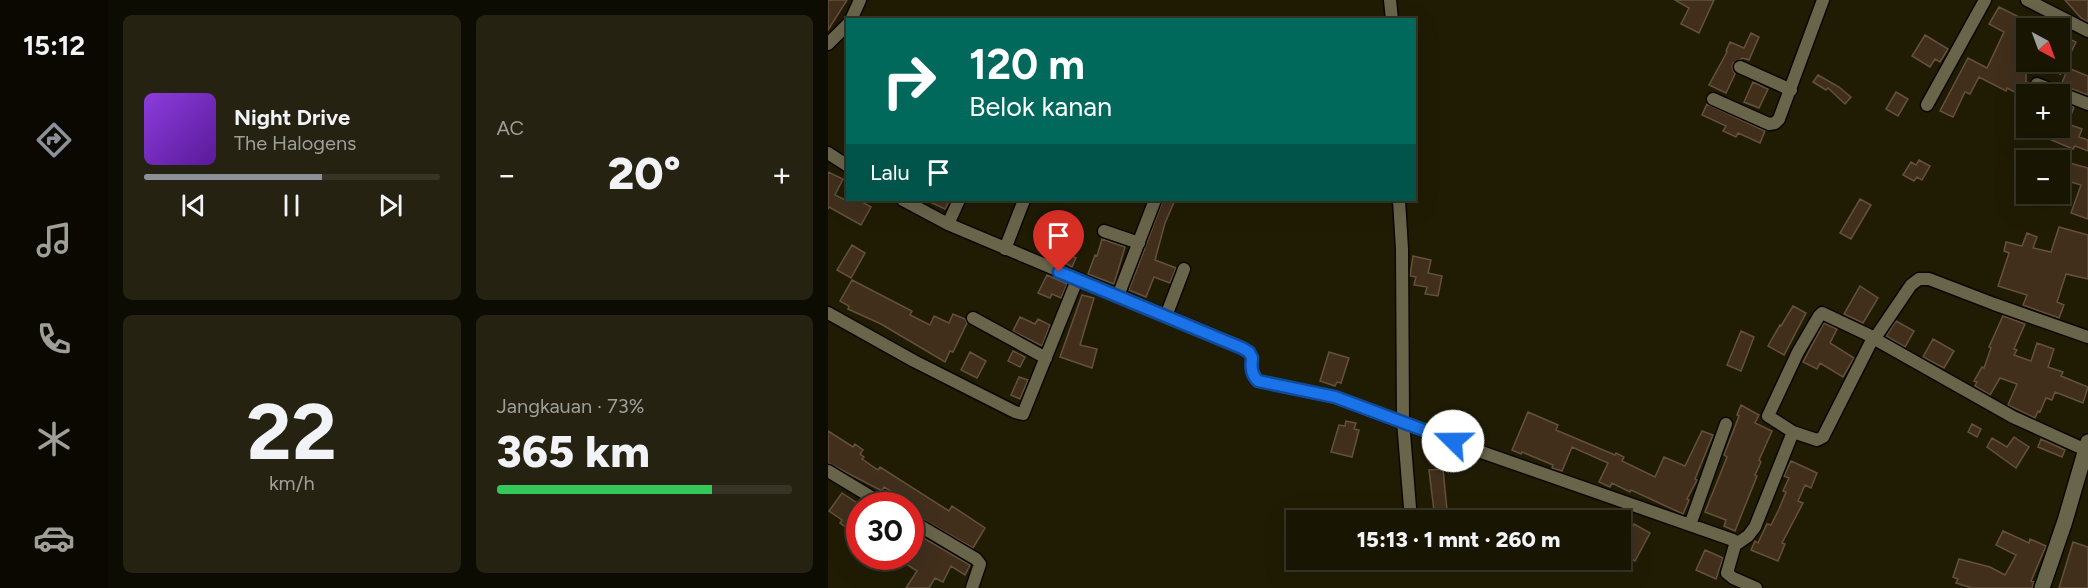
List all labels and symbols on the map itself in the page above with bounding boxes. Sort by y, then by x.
north arrow [2016,18,2070,72]
pin [1033,210,1084,272]
position arrow [1421,409,1485,473]
speed limit sign: 30 [846,492,924,570]

